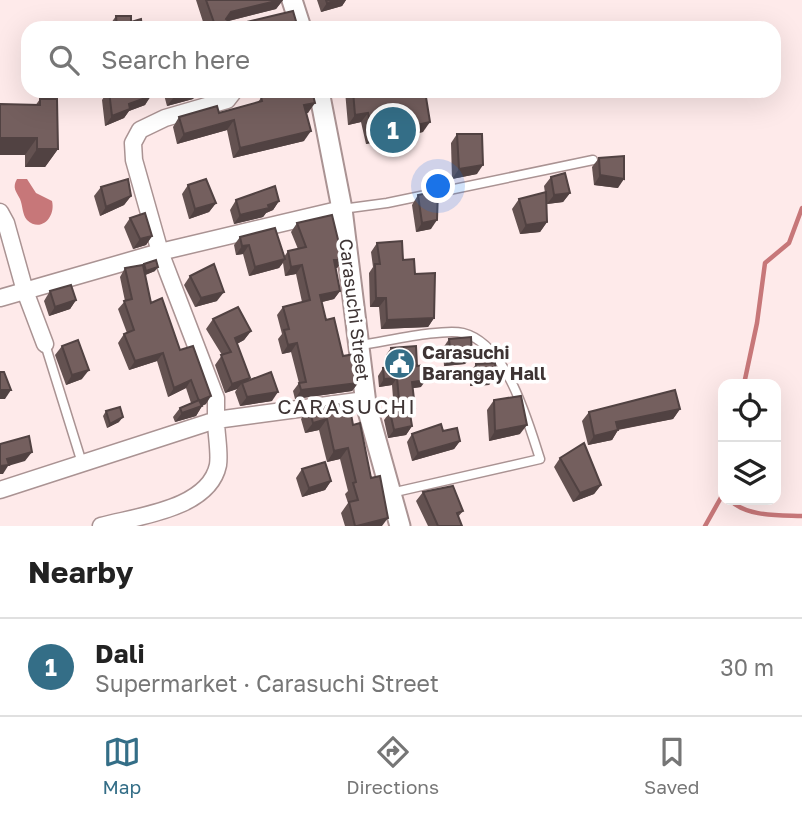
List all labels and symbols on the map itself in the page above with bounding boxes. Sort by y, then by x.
pin: 1 [370,104,416,156]
your location [421,169,455,203]
street label: Carasuchi Street [335,237,375,382]
place label: Carasuchi Barangay Hall [422,341,546,384]
public building icon: Carasuchi Barangay Hall [382,346,416,380]
district label: CARASUCHI [277,393,417,419]

